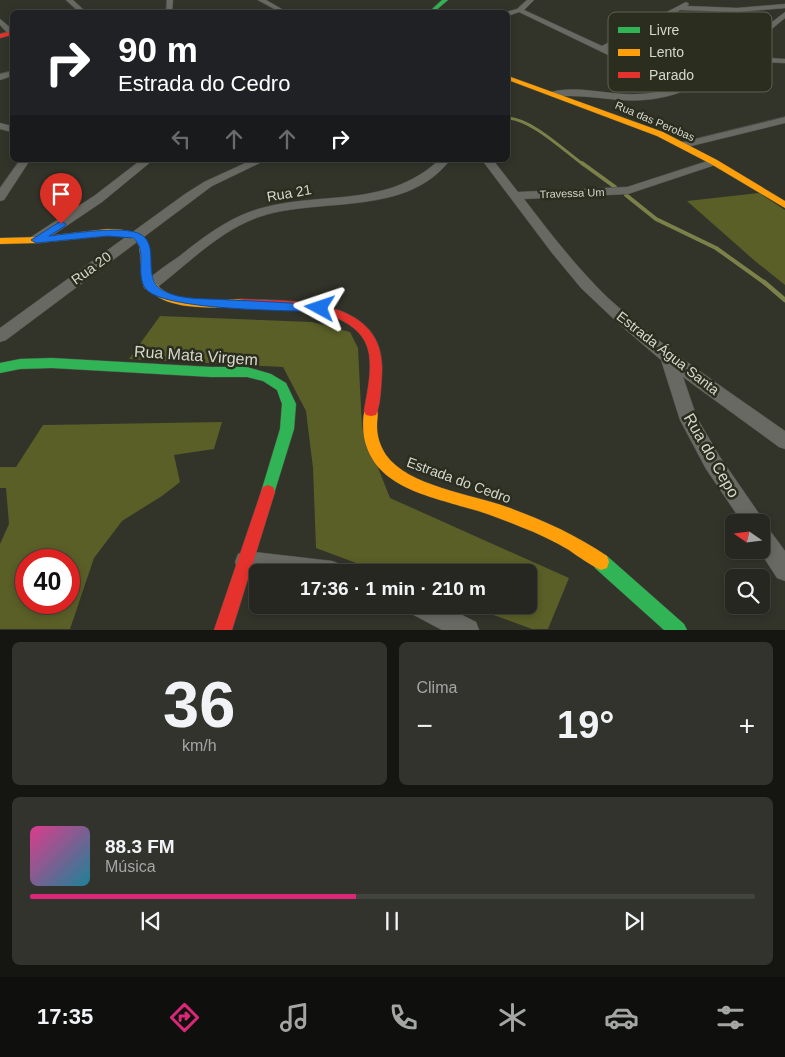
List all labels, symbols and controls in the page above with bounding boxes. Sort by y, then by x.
legend [608,12,772,92]
text: Livre [649,22,680,38]
icon: right [35,30,100,95]
text: 90 m [118,30,198,69]
text: Lento [649,44,684,60]
text: Parado [649,67,694,83]
text: Estrada do Cedro [118,71,290,96]
street label: Rua das Perobas [614,99,697,143]
icon: left [167,125,195,153]
icon: ahead [220,125,248,153]
icon: ahead [273,125,301,153]
icon: right [326,125,354,153]
pin [40,173,82,224]
icon: arrive [47,180,75,208]
street label: Rua 21 [265,181,313,205]
street label: Travessa Um [539,186,605,200]
street label: Rua 20 [68,248,114,288]
position arrow [293,281,345,333]
street label: Estrada Água Santa [614,308,722,398]
street label: Rua Mata Virgem [133,343,259,368]
street label: Rua do Cepo [681,410,743,500]
street label: Estrada do Cedro [405,454,513,506]
north arrow [725,514,770,559]
map controls [725,514,770,614]
speed limit sign: 40 [15,549,80,614]
button: search [725,569,770,614]
text: 17:36 · 1 min · 210 m [300,578,486,599]
text: 36 [163,668,235,741]
text: Clima [417,679,457,696]
text: 19° [557,704,614,746]
text: − [417,710,433,741]
text: + [739,710,755,741]
text: km/h [182,737,217,754]
text: 88.3 FM [105,836,175,857]
text: Música [105,858,156,875]
icon: previous [137,907,165,935]
icon: pause [378,907,406,935]
icon: next [620,907,648,935]
icon: directions [167,1000,202,1035]
icon: music [277,1000,312,1035]
icon: phone [386,1000,421,1035]
icon: climate [495,1000,530,1035]
icon: car [604,1000,639,1035]
icon: filters [713,1000,748,1035]
text: 17:35 [37,1004,93,1029]

